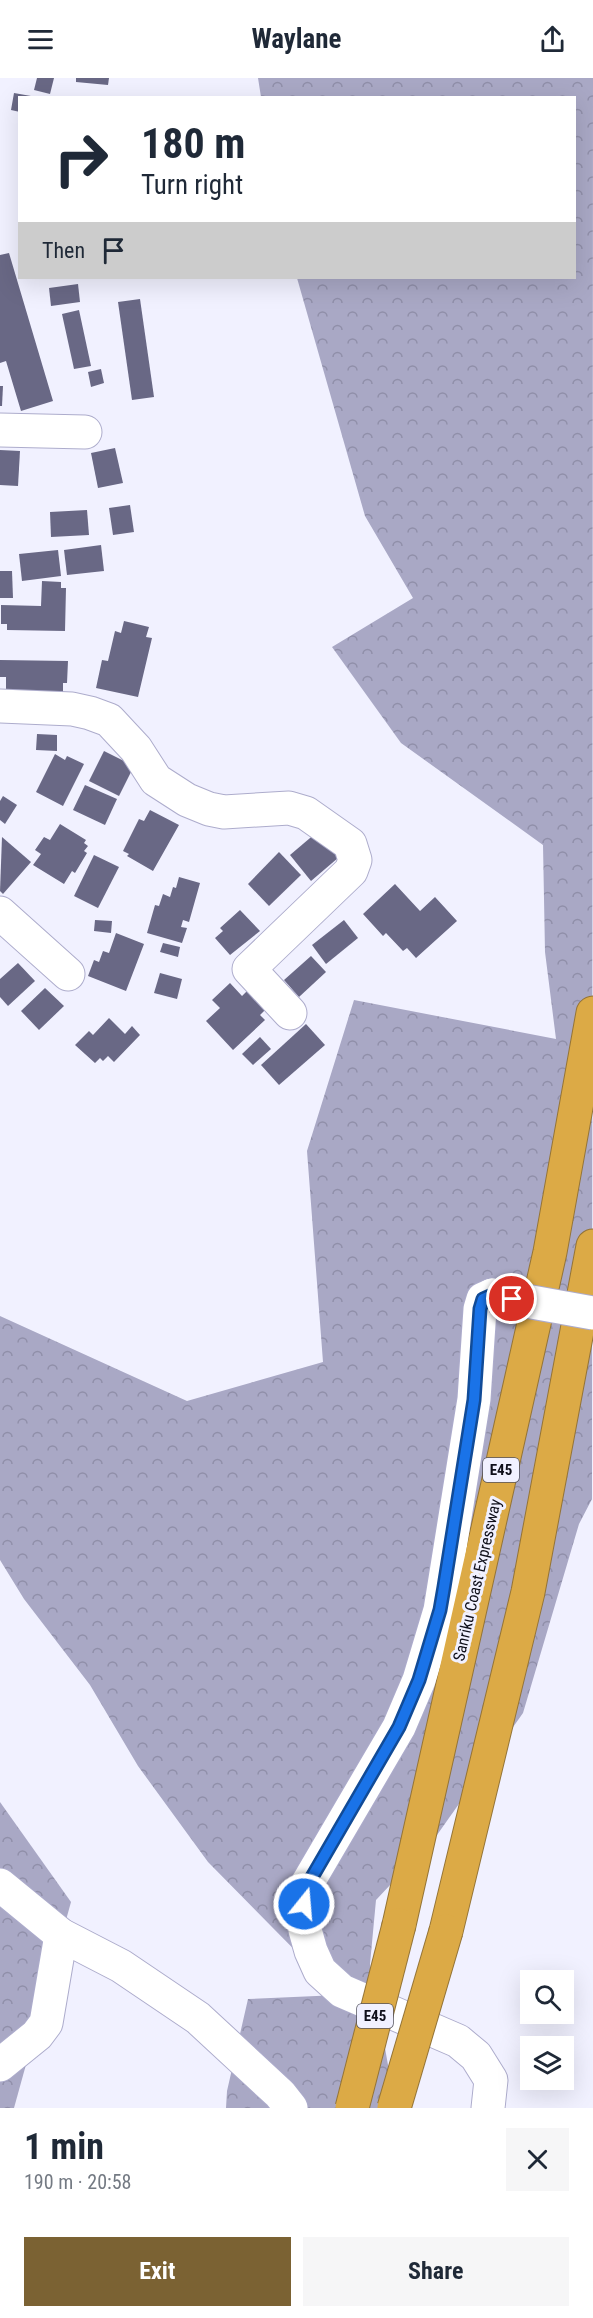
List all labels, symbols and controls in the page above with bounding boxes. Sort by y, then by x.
icon: menu [24,23,57,56]
text: Waylane [251,23,342,55]
icon: share [536,23,569,56]
text: 180 m [141,119,246,168]
icon: right [42,120,120,198]
text: Turn right [141,169,243,201]
icon: arrive [97,234,130,267]
text: Then [42,238,85,263]
pin [486,1273,537,1324]
icon: arrive [495,1282,528,1315]
road number: E45 [483,1458,519,1482]
street label: Sanriku Coast Expressway [449,1497,505,1663]
position arrow [272,1872,336,1936]
map controls [520,1970,574,2090]
button: search [520,1970,574,2024]
road number: E45 [357,2004,393,2028]
button: layers [520,2036,574,2090]
text: 1 min [24,2126,104,2168]
button: close [506,2128,569,2191]
text: 190 m · 20:58 [24,2170,131,2194]
button: Exit [24,2237,291,2306]
button: Share [303,2237,569,2306]

